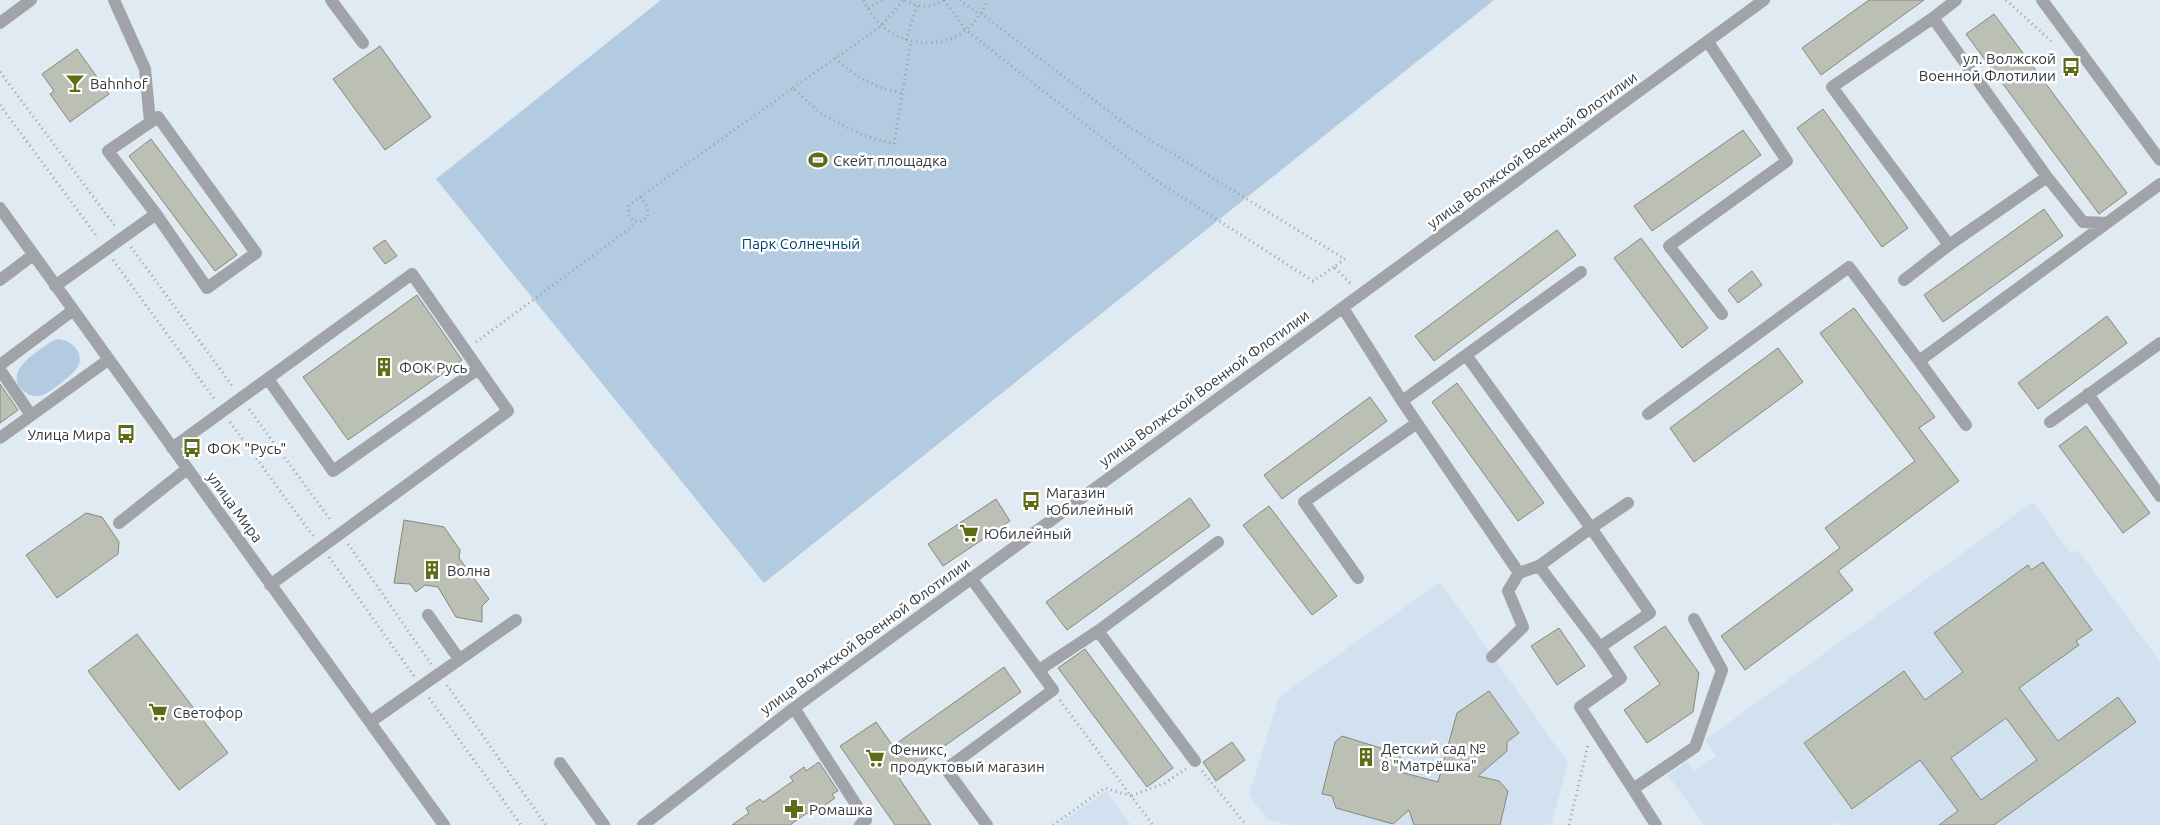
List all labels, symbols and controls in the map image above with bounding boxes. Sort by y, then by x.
place label: ул. Волжской Военной Флотилии [1919,50,2056,84]
bus stop icon: ул. Волжской Военной Флотилии [2060,56,2082,78]
street label: улица Волжской Военной Флотилии [1424,68,1640,232]
bar icon: Bahnhof [64,72,86,94]
place label: Bahnhof [90,75,148,92]
sports icon: Скейт площадка [807,149,829,171]
place label: Скейт площадка [833,152,947,169]
park label: Парк Солнечный [742,235,860,252]
street label: улица Волжской Военной Флотилии [1096,306,1312,470]
building icon: ФОК Русь [373,356,395,378]
place label: ФОК Русь [399,359,467,376]
bus stop icon: Улица Мира [115,423,137,445]
place label: Улица Мира [27,426,111,443]
bus stop icon: ФОК "Русь" [181,437,203,459]
place label: ФОК "Русь" [207,440,286,457]
street label: улица Мира [204,468,266,546]
place label: Магазин Юбилейный [1046,484,1134,518]
bus stop icon: Магазин Юбилейный [1020,490,1042,512]
supermarket icon: Юбилейный [958,522,980,544]
place label: Юбилейный [984,525,1072,542]
street label: улица Волжской Военной Флотилии [757,554,973,718]
building icon: Волна [421,559,443,581]
place label: Волна [447,562,491,579]
supermarket icon: Светофор [147,701,169,723]
place label: Светофор [173,704,243,721]
place label: Детский сад № 8 "Матрёшка" [1381,740,1486,774]
place label: Феникс, продуктовый магазин [890,741,1045,775]
building icon: Детский сад № 8 "Матрёшка" [1355,746,1377,768]
supermarket icon: Феникс, продуктовый магазин [864,747,886,769]
pharmacy icon: Ромашка [783,798,805,820]
place label: Ромашка [809,801,873,818]

